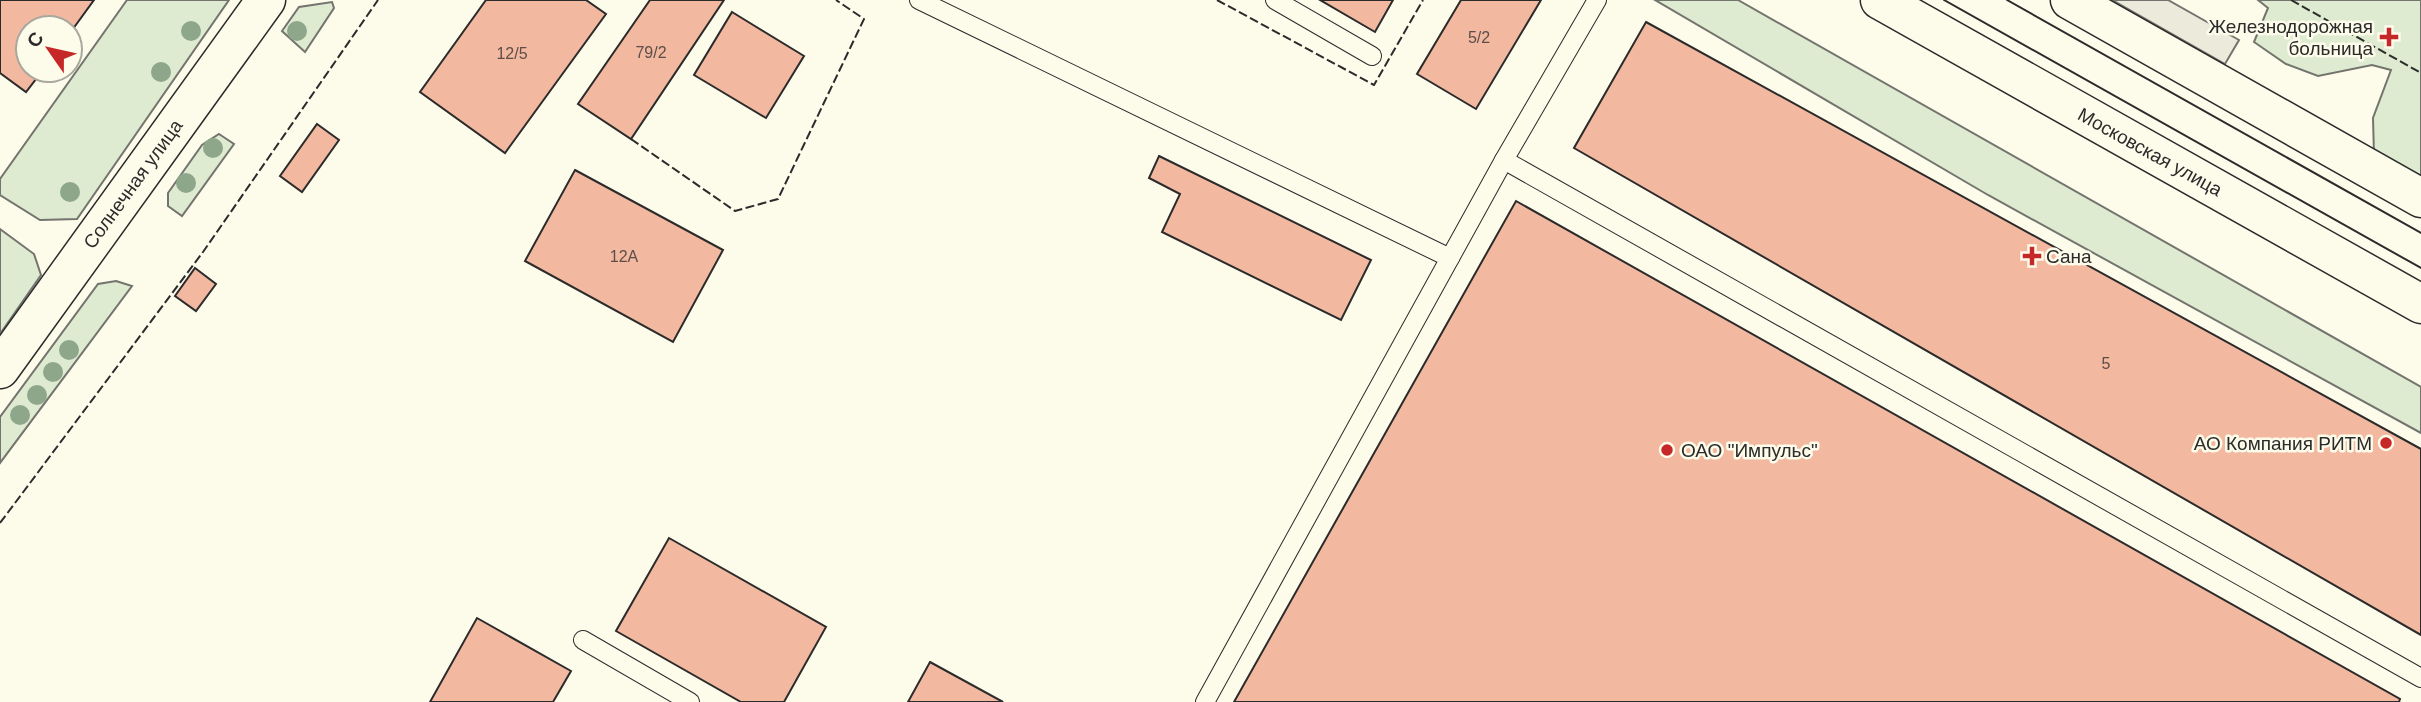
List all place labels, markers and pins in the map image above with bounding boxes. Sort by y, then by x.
place label: Железнодорожная больница [2209,16,2373,59]
marker: Железнодорожная больница [2379,27,2399,47]
place label: Сана [2046,246,2092,267]
marker: Сана [2024,248,2040,264]
place label: АО Компания РИТМ [2194,433,2372,454]
marker: АО Компания РИТМ [2378,435,2394,451]
place label: ОАО "Импульс" [1681,440,1818,461]
marker: ОАО "Импульс" [1659,442,1675,458]

